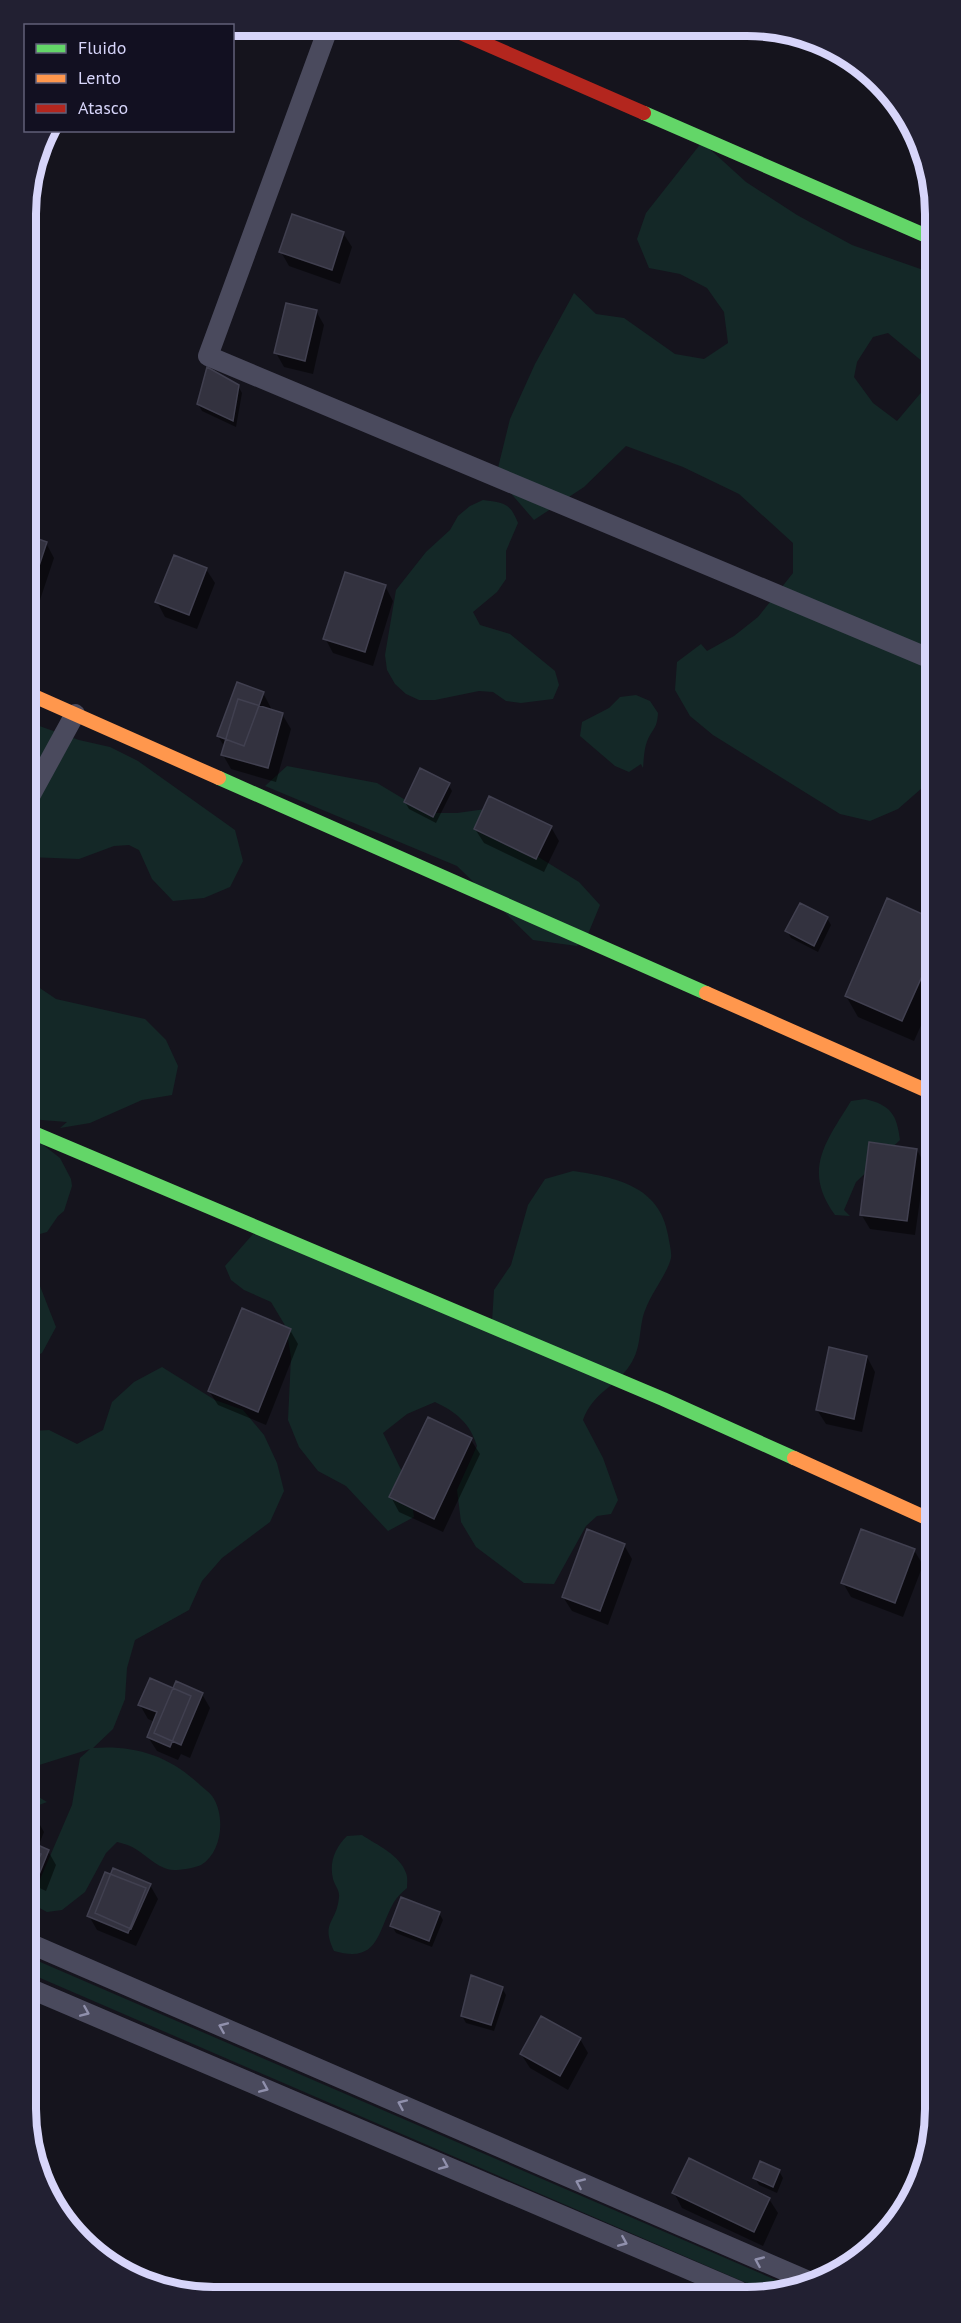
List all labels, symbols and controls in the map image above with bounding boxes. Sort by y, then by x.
legend [24,24,234,132]
text: Fluido [78,36,126,59]
text: Lento [78,66,121,89]
text: Atasco [78,96,128,119]
one-way arrow [79,2004,90,2016]
one-way arrow [218,2022,229,2034]
one-way arrow [258,2081,269,2093]
one-way arrow [397,2099,408,2111]
one-way arrow [437,2158,448,2170]
one-way arrow [576,2178,587,2190]
one-way arrow [617,2235,628,2247]
one-way arrow [754,2257,765,2269]

